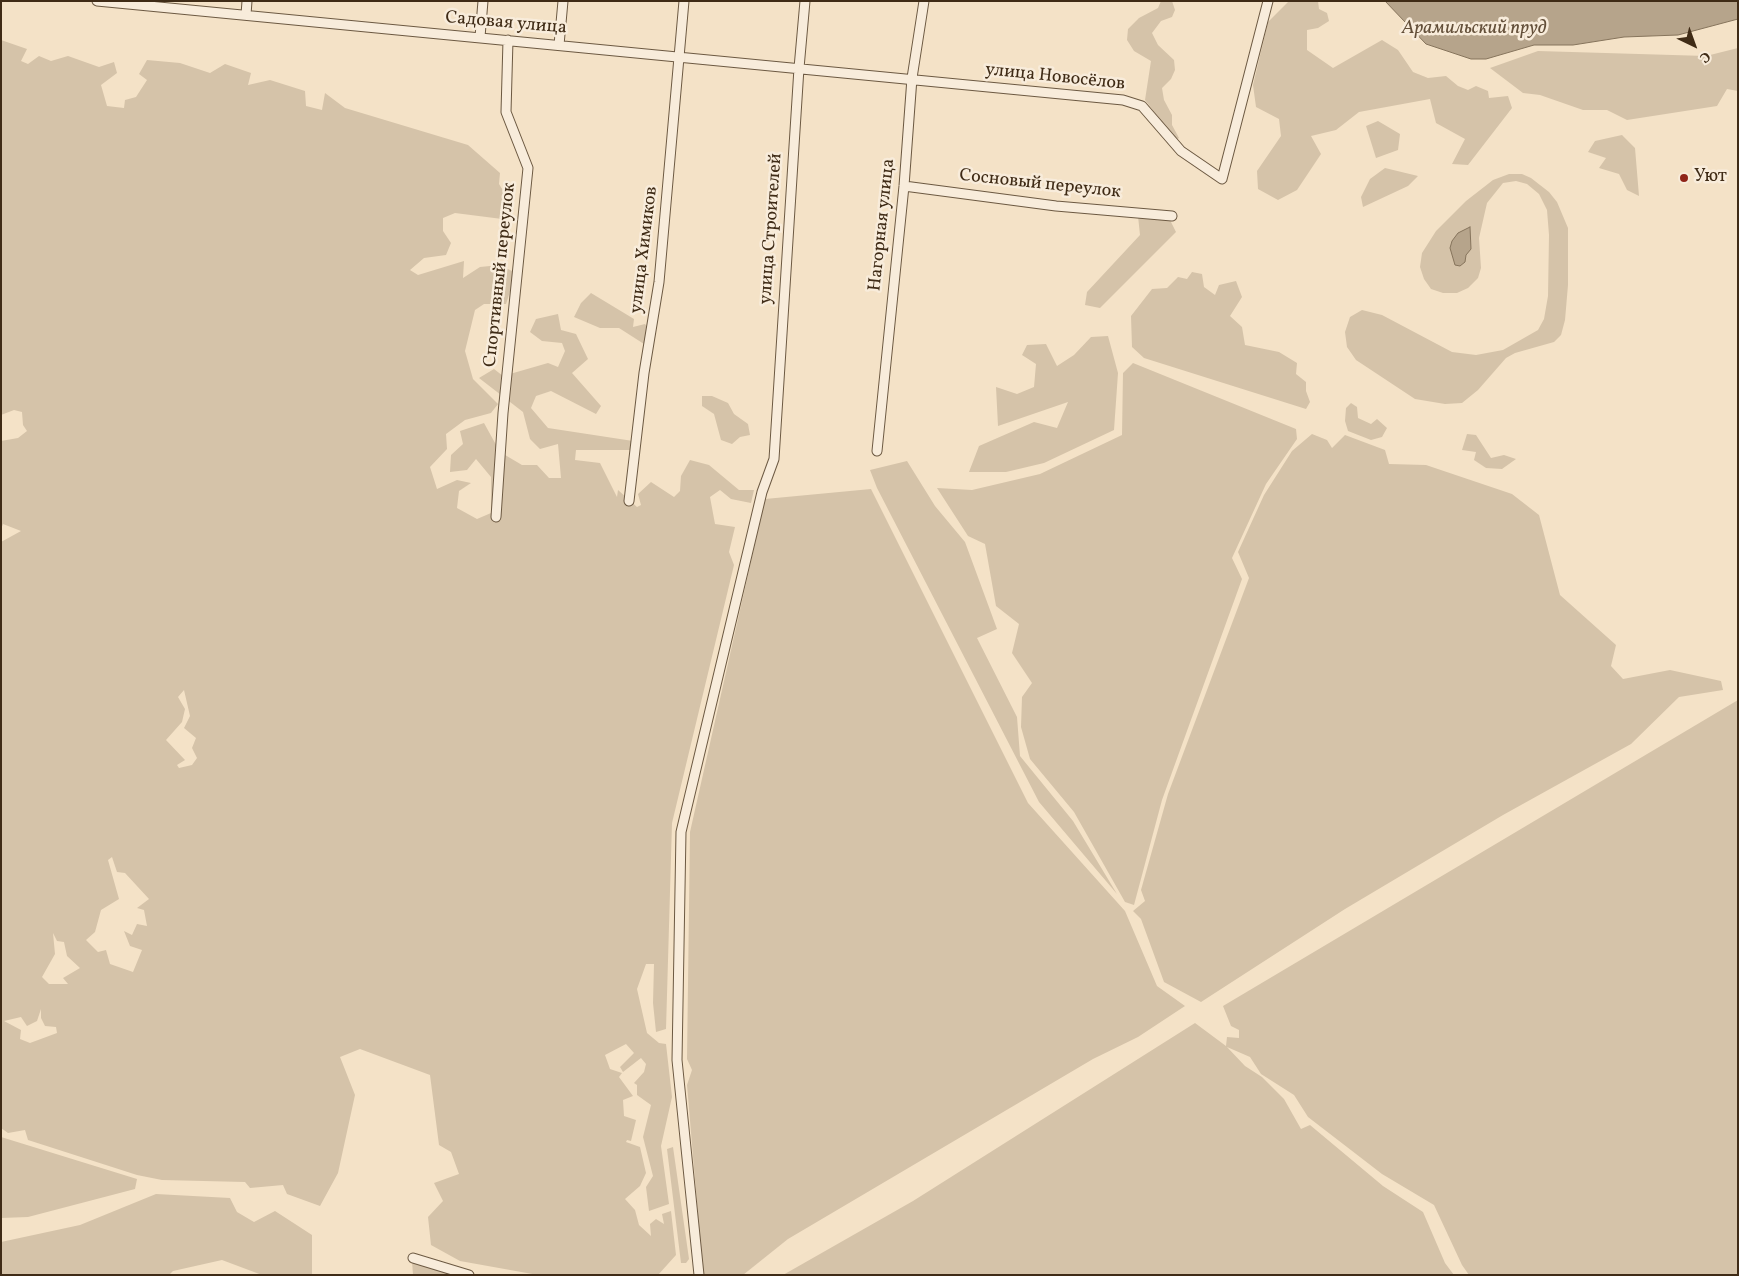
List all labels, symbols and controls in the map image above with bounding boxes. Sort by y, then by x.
street label: Садовая улица [444,8,568,40]
water label: Арамильский пруд [1402,19,1546,41]
north arrow [1669,20,1719,70]
text: С [1695,46,1714,67]
street label: улица Новосёлов [984,60,1126,96]
street label: улица Строителей [756,153,788,305]
street label: Нагорная улица [865,158,901,292]
street label: Сосновый переулок [958,166,1122,204]
place label: Уют [1694,167,1727,189]
marker: Уют [1678,172,1690,184]
street label: Спортивный переулок [481,182,521,368]
street label: улица Химиков [626,185,664,315]

